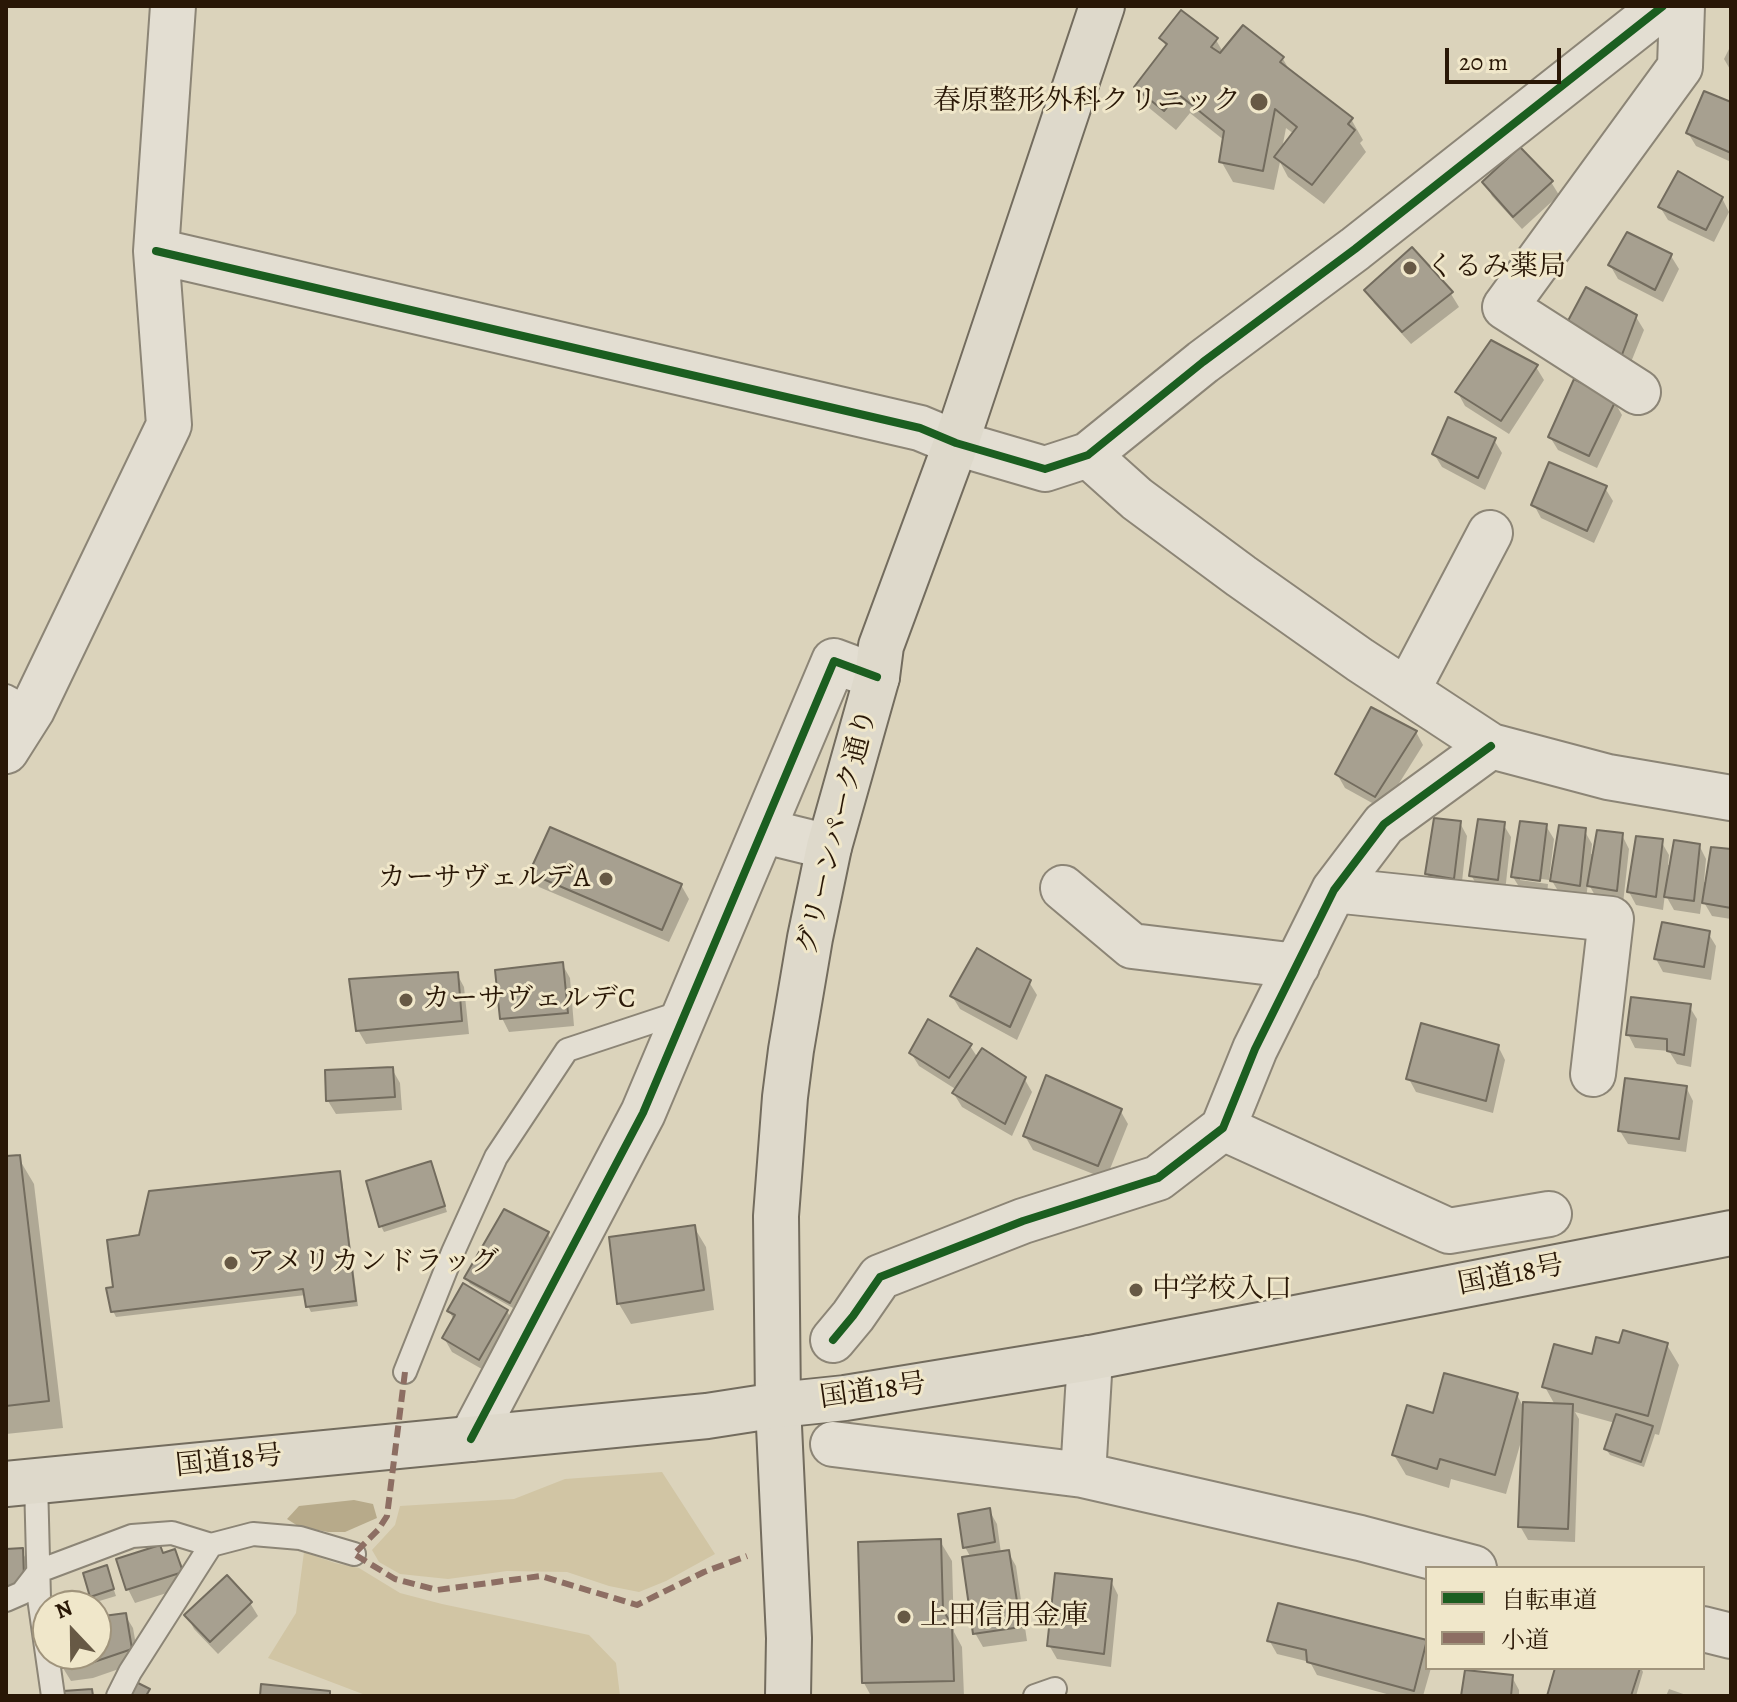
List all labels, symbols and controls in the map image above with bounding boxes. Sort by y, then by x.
scale bar [1449,32,1565,82]
text: 20 m [1459,46,1508,78]
place label: 春原整形外科クリニック [933,85,1241,119]
marker: 春原整形外科クリニック [1248,91,1270,113]
place label: くるみ薬局 [1426,251,1566,285]
marker: くるみ薬局 [1401,259,1419,277]
street label: グリーンパーク通り [791,706,885,958]
place label: カーサヴェルデA [378,862,590,896]
marker: カーサヴェルデA [597,870,615,888]
place label: カーサヴェルデC [422,983,636,1017]
marker: カーサヴェルデC [397,991,415,1009]
place label: アメリカンドラッグ [247,1246,499,1280]
street label: 国道18号 [1455,1249,1567,1303]
marker: アメリカンドラッグ [222,1254,240,1272]
place label: 中学校入口 [1152,1273,1292,1307]
marker: 中学校入口 [1127,1281,1145,1299]
street label: 国道18号 [818,1368,928,1416]
street label: 国道18号 [174,1440,284,1484]
legend [1425,1566,1705,1670]
text: 自転車道 [1501,1584,1597,1616]
north arrow [32,1590,112,1670]
text: N [51,1593,77,1627]
place label: 上田信用金庫 [920,1600,1088,1634]
marker: 上田信用金庫 [895,1608,913,1626]
text: 小道 [1501,1624,1549,1656]

